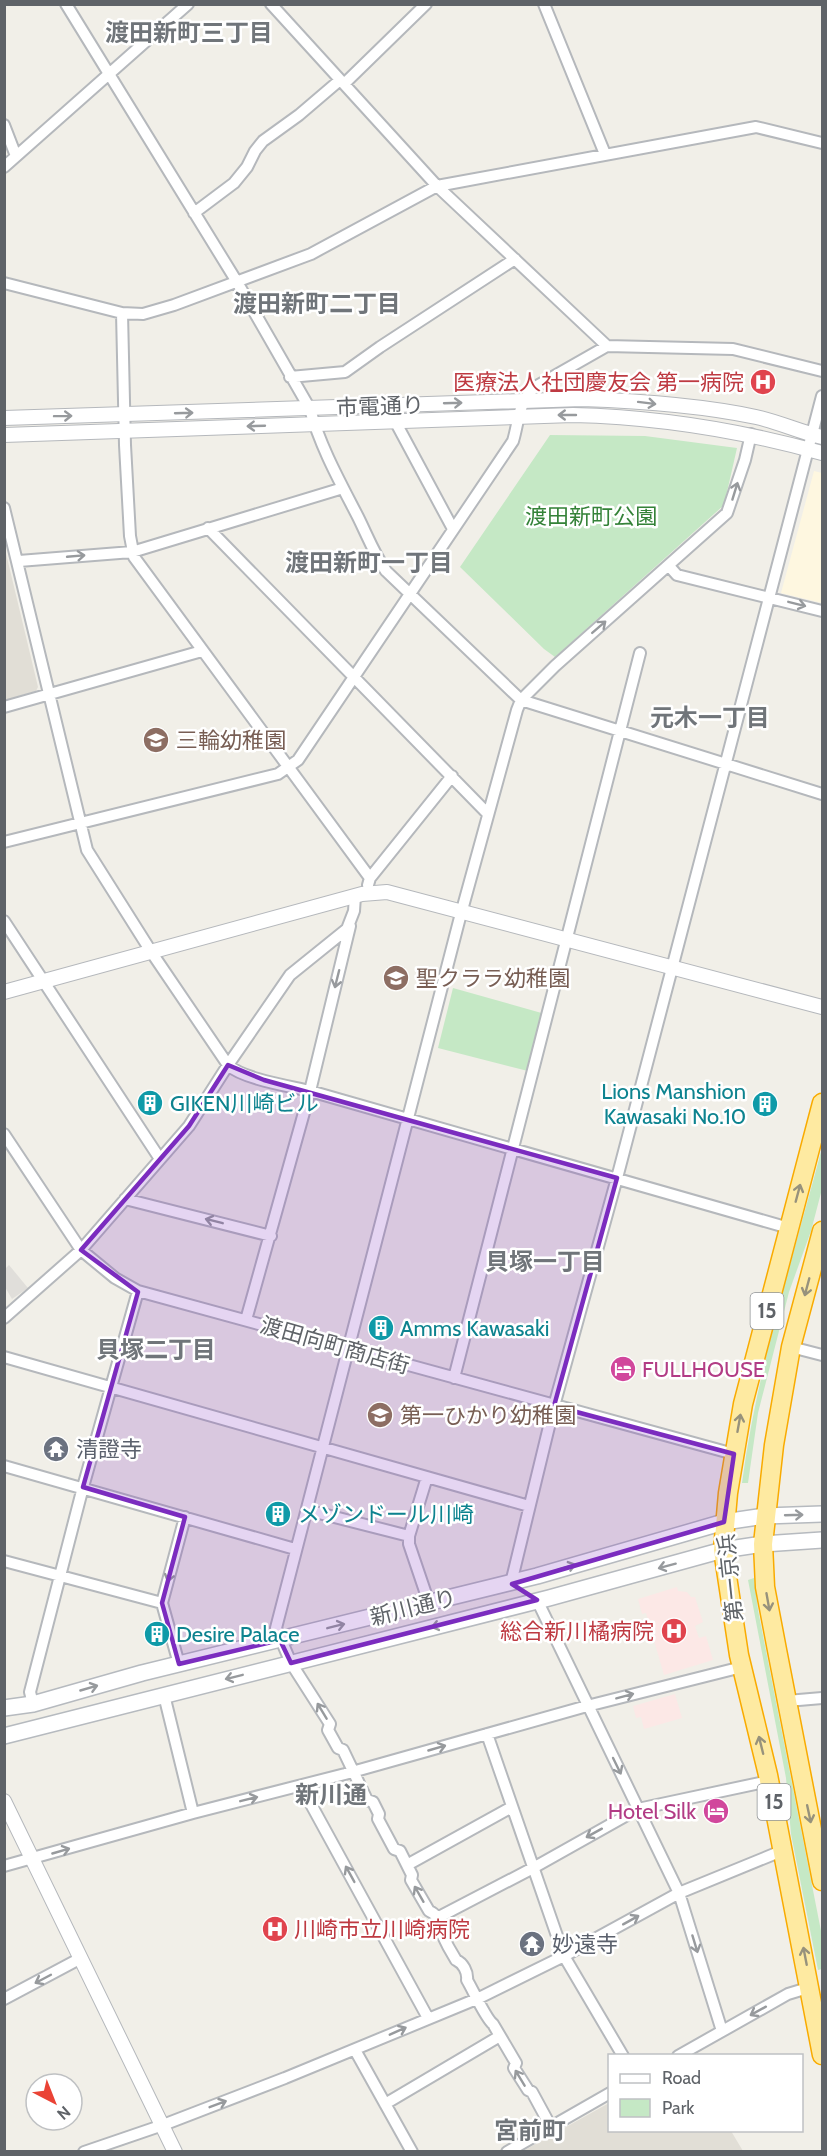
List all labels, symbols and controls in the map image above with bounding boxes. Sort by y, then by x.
district label: 渡田新町三丁目 [105,18,273,47]
district label: 渡田新町二丁目 [233,289,401,318]
hospital icon: 医療法人社団慶友会 第一病院 [748,367,778,397]
place label: 医療法人社団慶友会 第一病院 [453,369,744,396]
street label: 市電通り [336,391,424,422]
one-way arrow [442,397,462,408]
one-way arrow [637,398,657,409]
one-way arrow [174,407,194,418]
one-way arrow [558,409,578,421]
one-way arrow [52,411,72,422]
one-way arrow [246,420,266,431]
one-way arrow [731,482,742,501]
park label: 渡田新町公園 [525,503,657,530]
district label: 渡田新町一丁目 [285,548,453,577]
one-way arrow [65,551,85,562]
one-way arrow [787,599,806,611]
one-way arrow [591,620,606,634]
district label: 元木一丁目 [650,703,770,732]
school or university icon: 三輪幼稚園 [141,725,171,755]
place label: 三輪幼稚園 [176,727,286,754]
school or university icon: 聖クララ幼稚園 [381,963,411,993]
place label: 聖クララ幼稚園 [416,965,570,992]
one-way arrow [331,969,343,988]
place label: Lions Manshion Kawasaki No.10 [601,1078,746,1130]
building icon: GIKEN川崎ビル [135,1088,165,1118]
building icon: Lions Manshion Kawasaki No.10 [750,1089,780,1119]
place label: GIKEN川崎ビル [170,1090,319,1117]
one-way arrow [793,1184,805,1203]
one-way arrow [205,1215,224,1227]
district label: 貝塚一丁目 [485,1247,605,1276]
one-way arrow [801,1277,812,1296]
road number: 15 [750,1293,783,1329]
street label: 渡田向町商店街 [257,1311,413,1380]
building icon: Amms Kawasaki [366,1313,396,1343]
place label: Amms Kawasaki [400,1315,550,1342]
district label: 貝塚二丁目 [96,1335,216,1364]
hotel icon: FULLHOUSE [608,1354,638,1384]
place label: FULLHOUSE [642,1356,765,1383]
school or university icon: 第一ひかり幼稚園 [365,1400,395,1430]
place label: 第一ひかり幼稚園 [400,1402,576,1429]
one-way arrow [734,1414,745,1433]
temple icon: 清證寺 [41,1434,71,1464]
place label: 清證寺 [76,1436,142,1463]
building icon: メゾンドール川崎 [263,1499,293,1529]
place label: メゾンドール川崎 [298,1501,474,1528]
one-way arrow [783,1509,803,1520]
street label: 第一京浜 [712,1533,749,1623]
one-way arrow [557,1561,576,1572]
one-way arrow [658,1561,677,1572]
one-way arrow [164,1563,175,1582]
street label: 新川通り [367,1584,459,1631]
one-way arrow [763,1591,774,1611]
hospital icon: 総合新川橘病院 [659,1616,689,1646]
place label: 総合新川橘病院 [500,1618,654,1645]
building icon: Desire Palace [142,1619,172,1649]
one-way arrow [326,1619,345,1631]
one-way arrow [431,1619,450,1631]
place label: Desire Palace [176,1621,299,1648]
one-way arrow [225,1672,244,1684]
one-way arrow [80,1682,99,1693]
one-way arrow [615,1690,634,1702]
one-way arrow [315,1703,327,1720]
one-way arrow [754,1735,766,1754]
one-way arrow [427,1742,446,1753]
one-way arrow [611,1757,623,1775]
district label: 新川通 [295,1780,367,1809]
road number: 15 [758,1784,790,1820]
one-way arrow [239,1792,258,1804]
hotel icon: Hotel Silk [701,1796,731,1826]
place label: Hotel Silk [608,1798,696,1825]
one-way arrow [804,1804,815,1823]
one-way arrow [586,1827,603,1839]
one-way arrow [51,1845,70,1856]
one-way arrow [343,1866,355,1883]
one-way arrow [413,1886,425,1903]
hospital icon: 川崎市立川崎病院 [260,1914,290,1944]
one-way arrow [622,1914,639,1926]
place label: 川崎市立川崎病院 [294,1916,470,1943]
temple icon: 妙遠寺 [517,1929,547,1959]
place label: 妙遠寺 [552,1931,618,1958]
one-way arrow [690,1934,701,1953]
one-way arrow [799,1947,810,1966]
one-way arrow [35,1973,52,1985]
one-way arrow [750,2005,767,2017]
one-way arrow [389,2025,407,2036]
legend [608,2054,803,2132]
text: Road [662,2067,701,2089]
one-way arrow [514,2070,526,2087]
north arrow [24,2072,84,2132]
text: Park [662,2097,695,2119]
one-way arrow [208,2098,226,2109]
text: N [53,2102,74,2124]
district label: 宮前町 [494,2116,566,2145]

